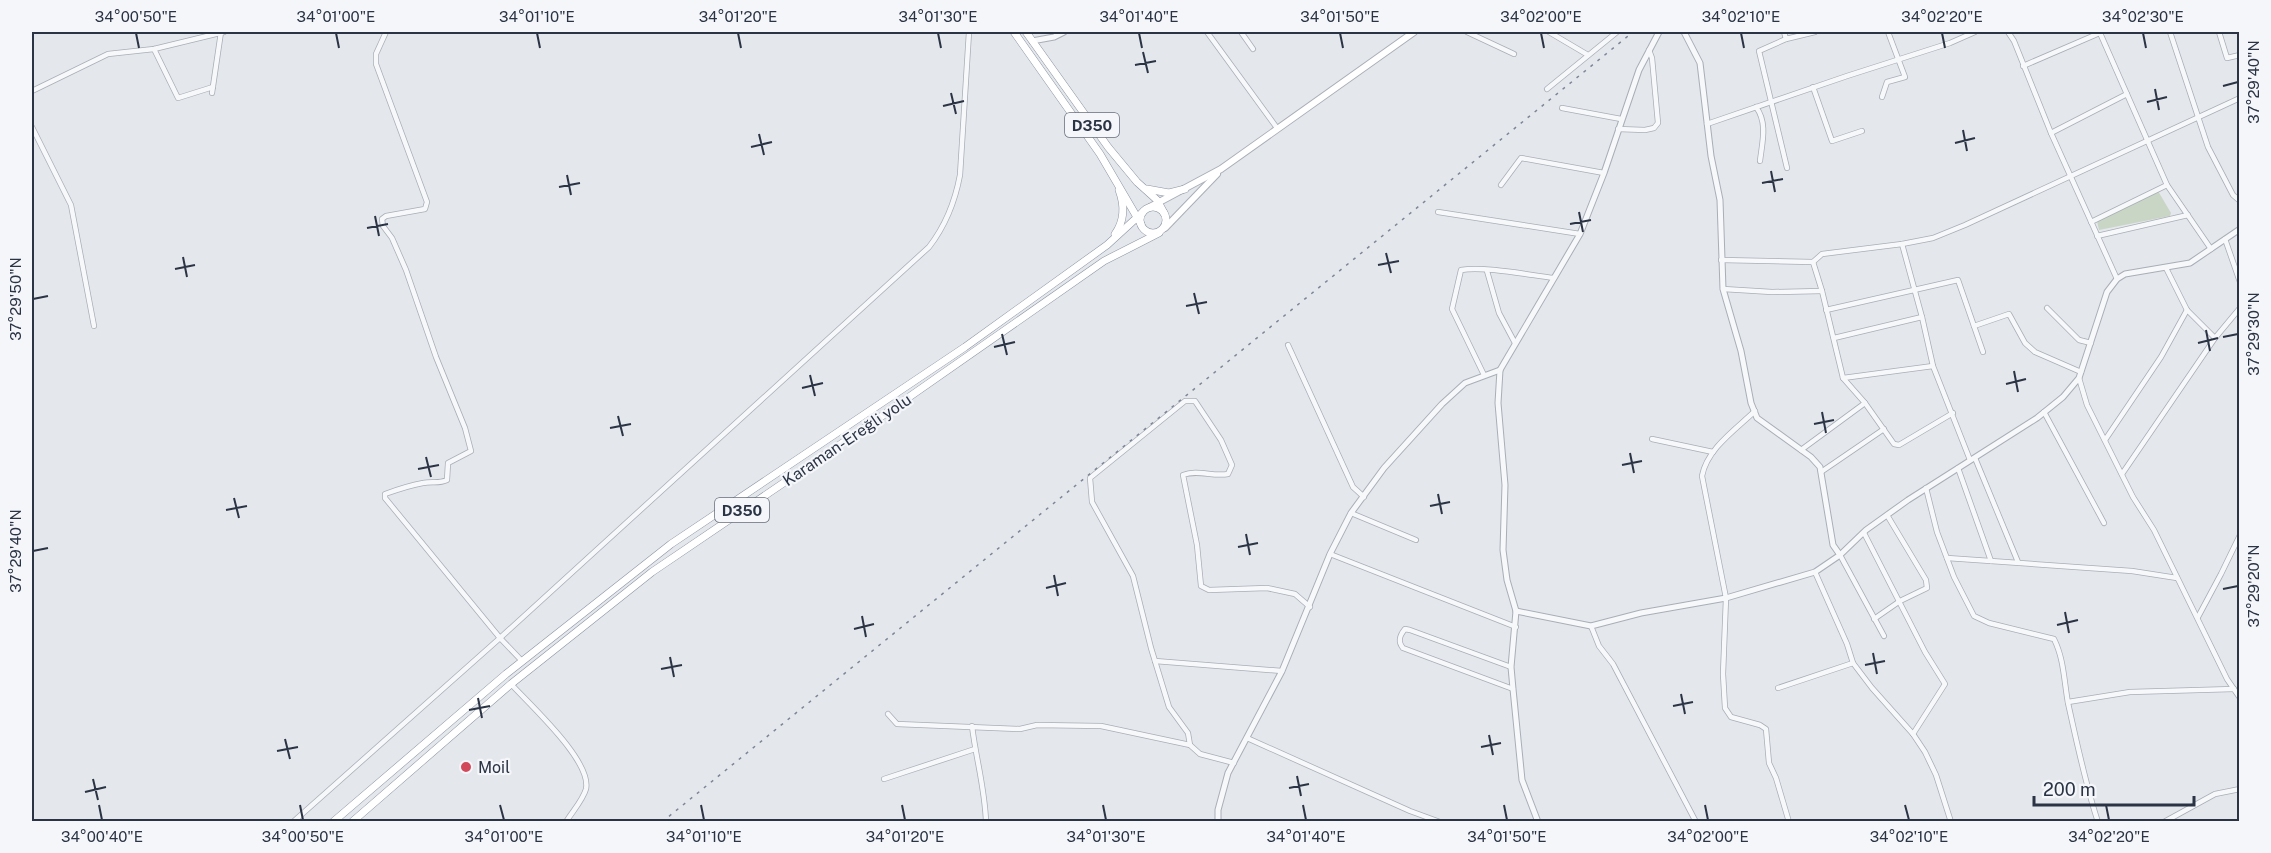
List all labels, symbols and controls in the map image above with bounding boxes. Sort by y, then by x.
text: 34°00'50"E [95,8,177,25]
text: 34°01'00"E [297,8,375,25]
text: 34°01'10"E [499,8,575,25]
text: 34°01'20"E [699,8,777,25]
text: 34°01'30"E [898,8,978,25]
text: 34°01'40"E [1099,8,1179,25]
text: 34°01'50"E [1300,8,1380,25]
text: 34°02'00"E [1500,8,1582,25]
text: 34°02'10"E [1702,8,1780,25]
text: 34°02'20"E [1901,8,1983,25]
text: 34°02'30"E [2102,8,2184,25]
text: 37°29'40"N [2245,40,2262,124]
road number: D350 [1065,113,1119,137]
text: 37°29'50"N [7,257,24,341]
text: 37°29'30"N [2245,292,2262,376]
street label: Karaman-Ereğli yolu [779,390,915,490]
road number: D350 [715,498,769,522]
text: 37°29'40"N [7,509,24,593]
text: 37°29'20"N [2245,545,2262,627]
place label: Moil [478,758,510,777]
marker: Moil [459,760,473,774]
scale bar [2034,769,2194,807]
text: 200 m [2043,779,2096,800]
text: 34°00'40"E [61,828,143,845]
text: 34°00'50"E [262,828,344,845]
text: 34°01'00"E [465,828,543,845]
text: 34°01'10"E [666,828,742,845]
text: 34°01'20"E [866,828,944,845]
text: 34°01'30"E [1066,828,1146,845]
text: 34°01'40"E [1266,828,1346,845]
text: 34°01'50"E [1467,828,1547,845]
text: 34°02'00"E [1667,828,1749,845]
text: 34°02'10"E [1870,828,1948,845]
text: 34°02'20"E [2068,828,2150,845]

